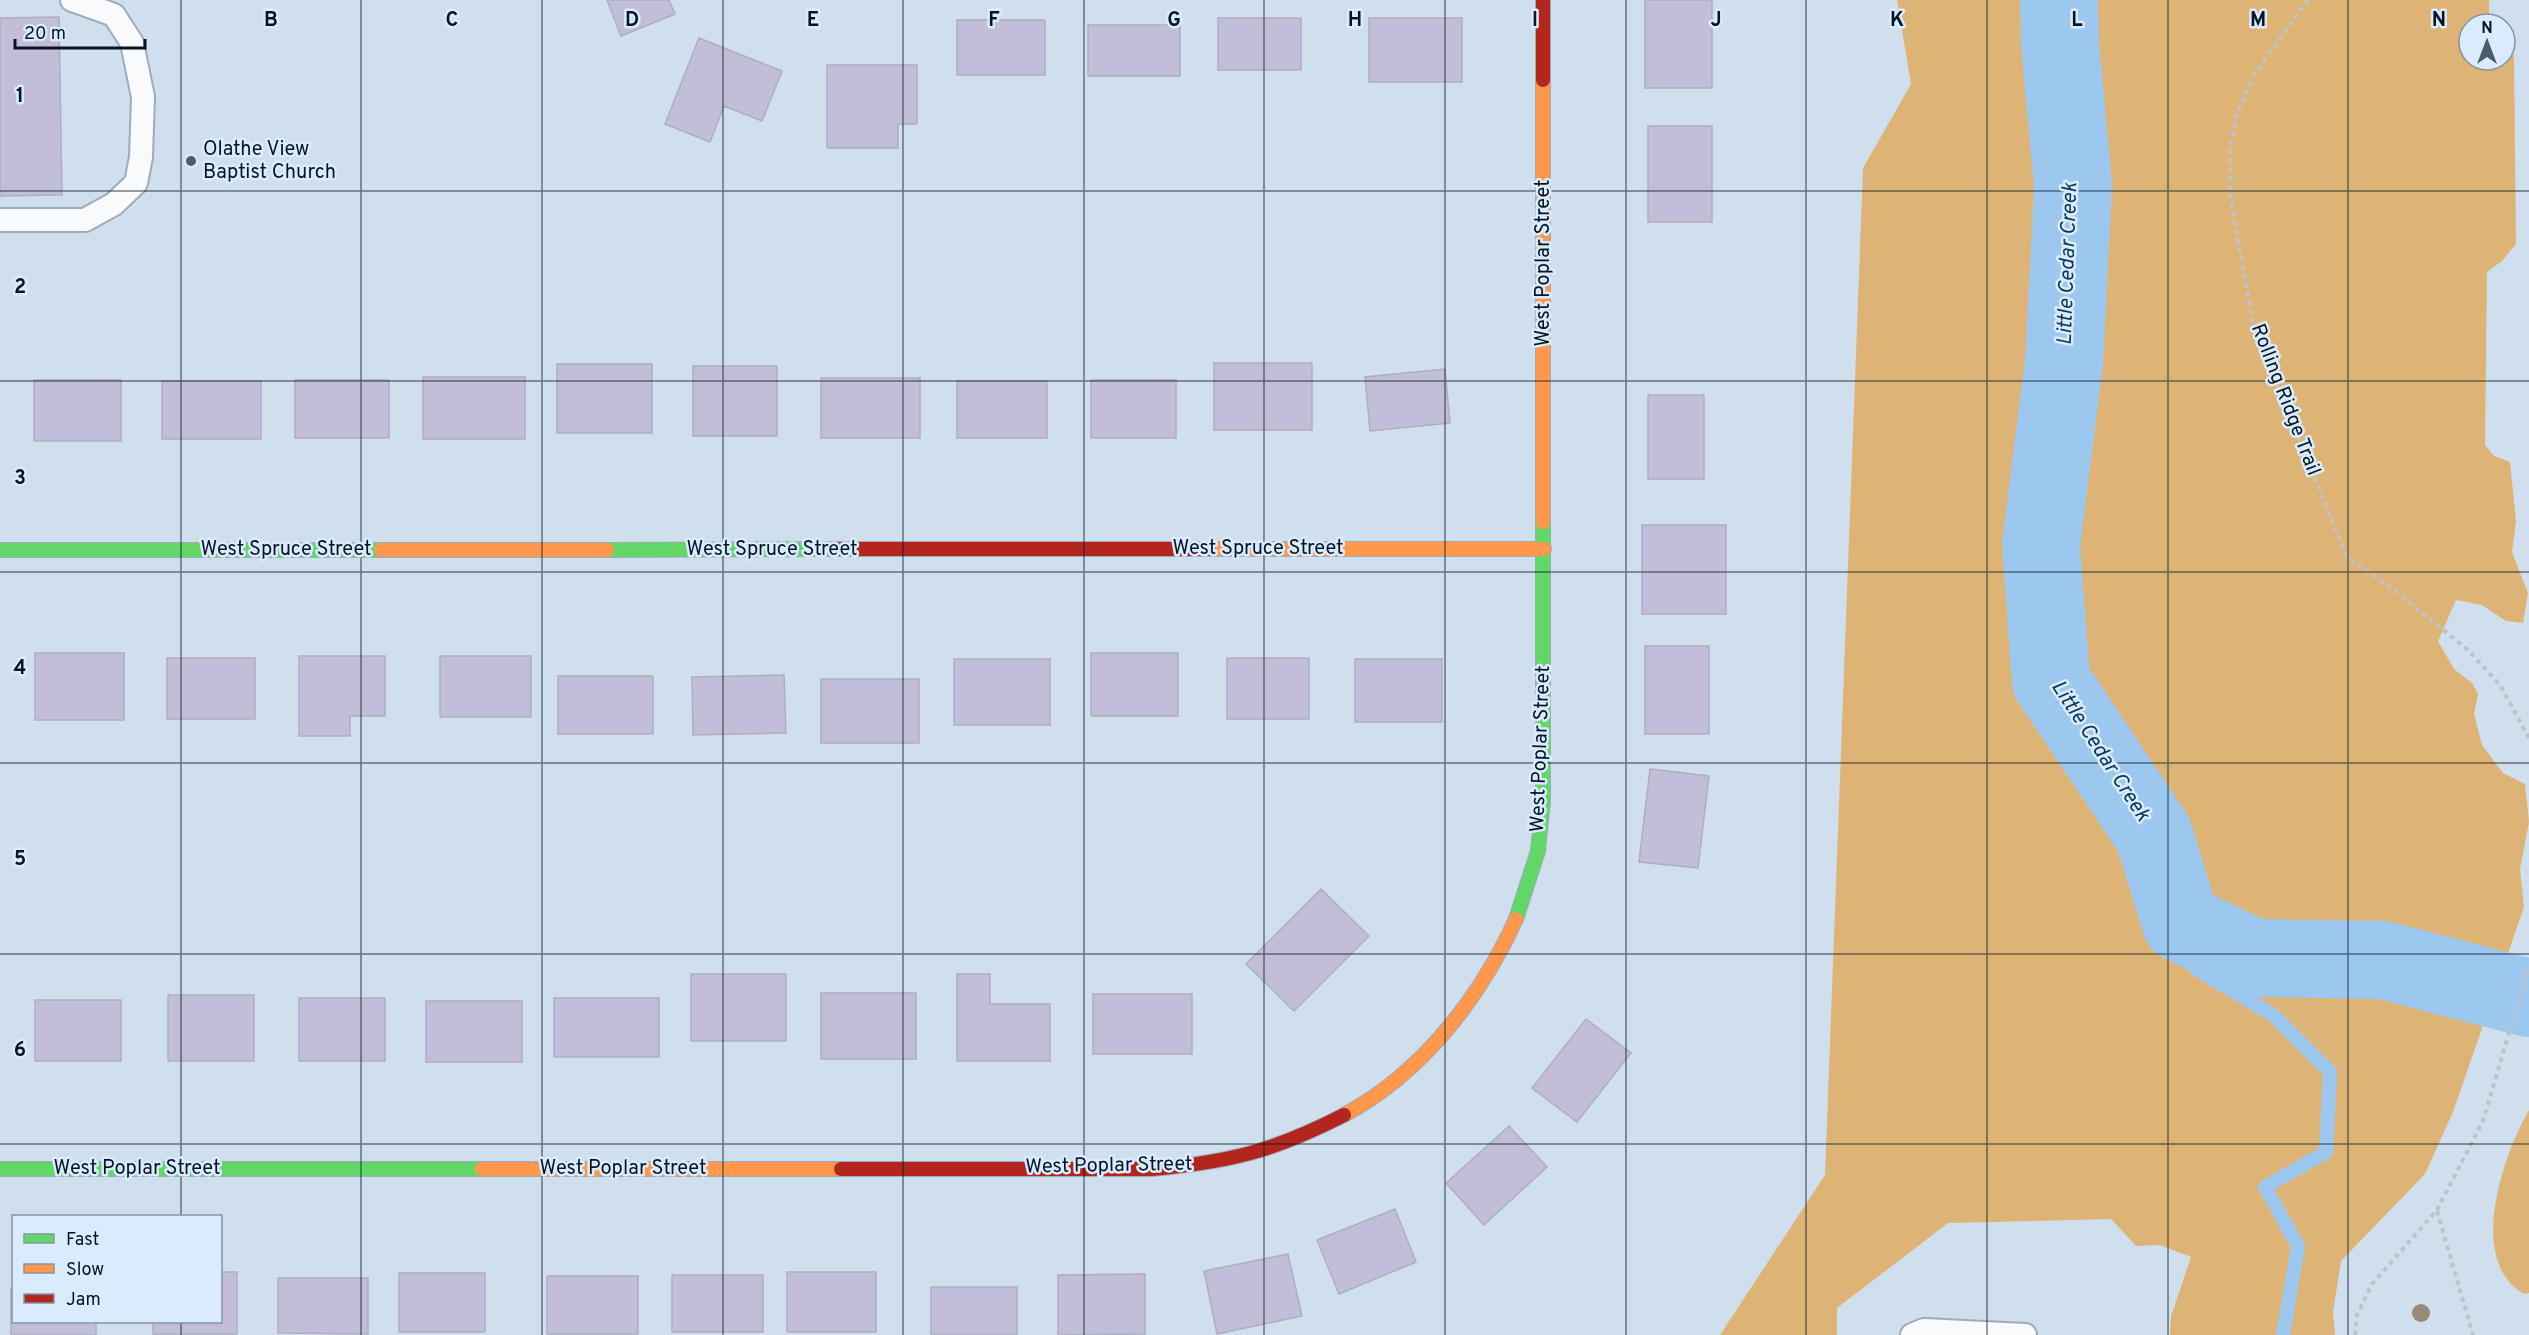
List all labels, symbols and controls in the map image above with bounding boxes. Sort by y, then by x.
text: B [264,8,278,34]
text: C [446,8,458,34]
text: D [625,8,639,34]
text: E [807,8,819,34]
text: F [988,8,1000,34]
text: G [1167,8,1181,34]
text: H [1348,8,1362,34]
text: I [1532,8,1538,34]
text: J [1710,8,1722,34]
text: K [1890,8,1904,34]
text: L [2071,8,2083,34]
text: M [2250,8,2266,34]
text: N [2432,8,2446,34]
scale bar [15,12,146,50]
north arrow [2457,12,2517,72]
text: N [2481,19,2493,39]
text: 20 m [24,23,66,46]
text: 1 [16,84,24,110]
place label: Olathe View Baptist Church [203,137,336,186]
marker: Olathe View Baptist Church [184,154,198,168]
street label: West Poplar Street [1531,180,1557,346]
water label: Little Cedar Creek [2052,182,2084,346]
text: 2 [14,275,26,301]
street label: Rolling Ridge Trail [2244,320,2326,480]
text: 3 [14,466,26,492]
street label: West Spruce Street [1173,536,1344,562]
street label: West Spruce Street [201,537,372,563]
street label: West Spruce Street [687,537,858,563]
text: 4 [14,656,26,682]
street label: West Poplar Street [1525,665,1557,833]
water label: Little Cedar Creek [2044,675,2156,827]
text: 5 [14,847,26,873]
text: 6 [14,1038,26,1064]
street label: West Poplar Street [1025,1152,1193,1180]
street label: West Poplar Street [54,1156,220,1182]
street label: West Poplar Street [540,1156,706,1182]
legend [12,1215,222,1323]
text: Fast [66,1229,99,1252]
text: Slow [66,1259,104,1282]
text: Jam [66,1289,101,1312]

